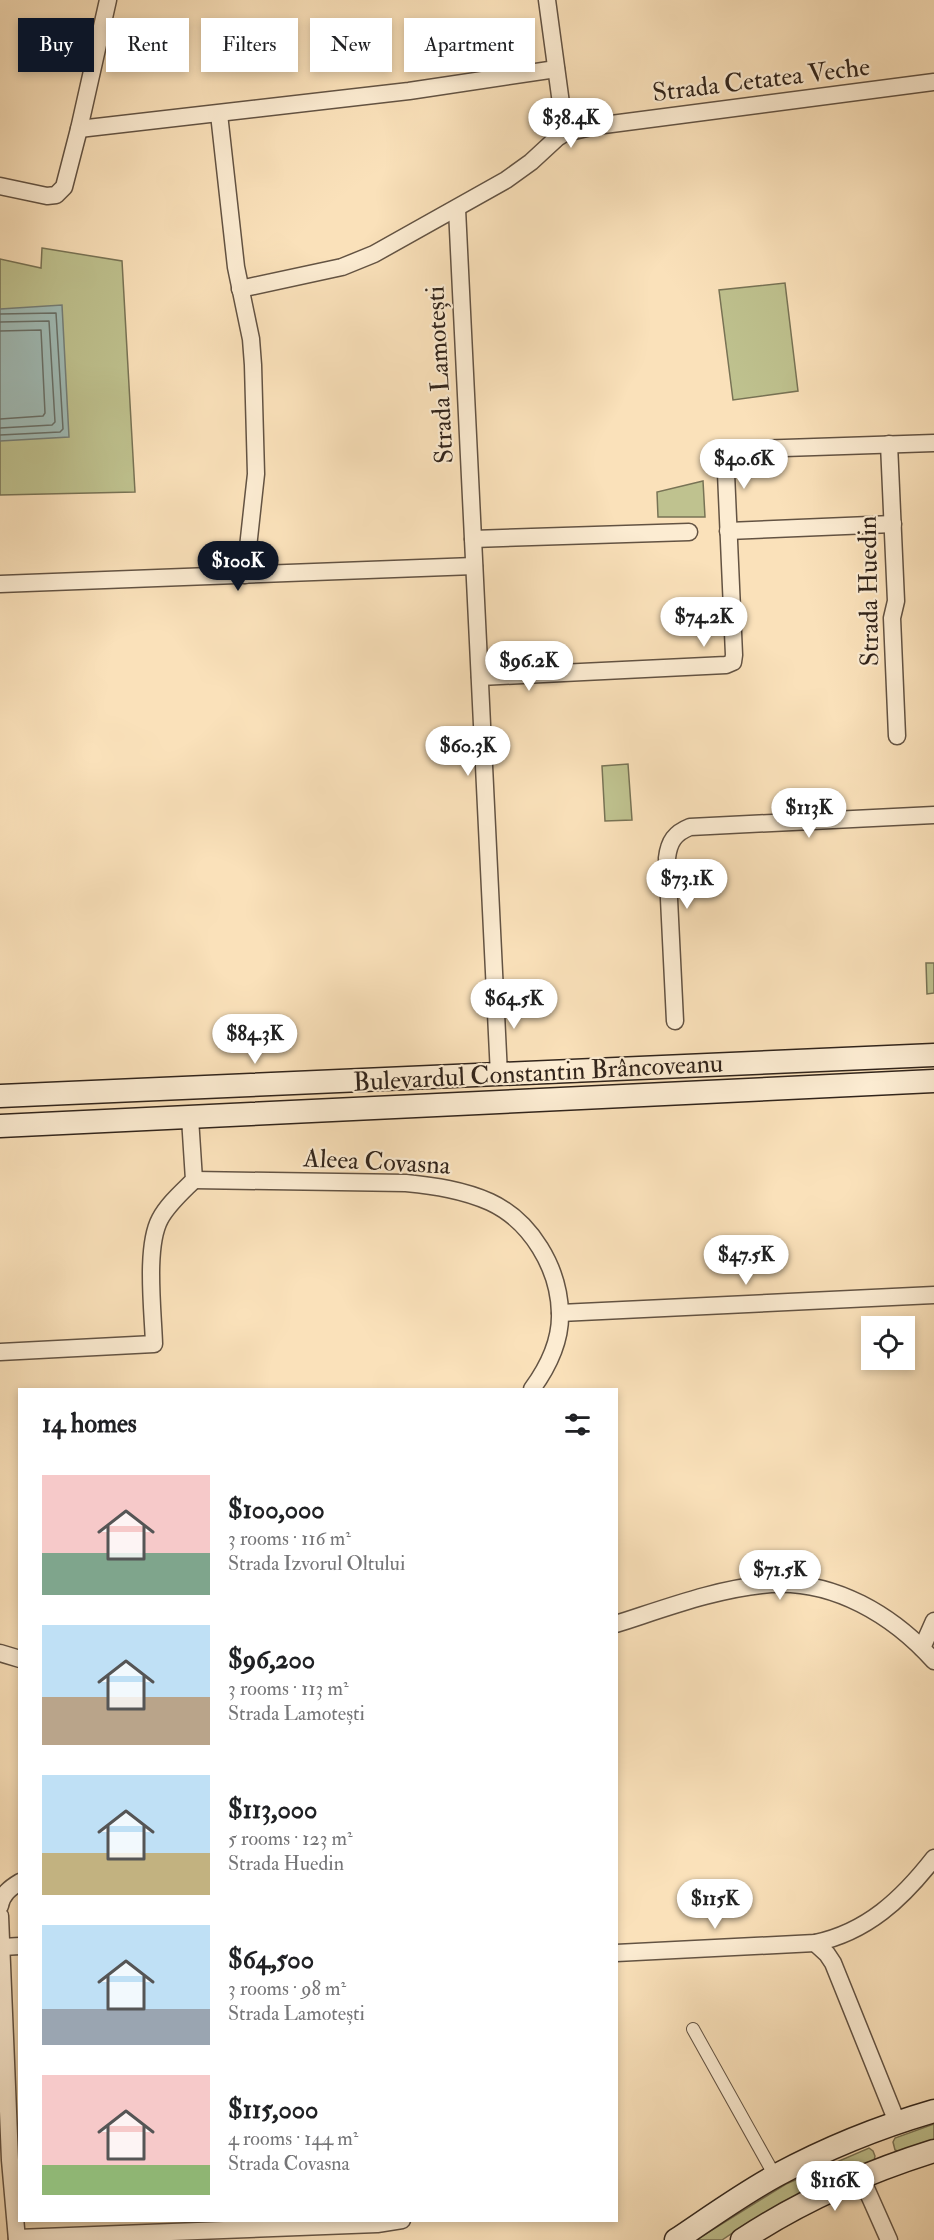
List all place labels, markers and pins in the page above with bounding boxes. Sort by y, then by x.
pin: $38.4K [522,98,620,149]
pin: $40.6K [695,439,793,490]
pin: $100K [196,541,280,592]
pin: $74.2K [655,597,753,648]
pin: $96.2K [480,641,578,692]
pin: $60.3K [419,726,517,777]
pin: $113K [767,788,851,839]
pin: $73.1K [638,859,736,910]
pin: $64.5K [465,979,563,1030]
pin: $84.3K [206,1014,304,1065]
pin: $47.5K [697,1235,795,1286]
pin: $71.5K [731,1550,829,1601]
pin: $115K [673,1879,757,1930]
pin: $116K [793,2161,877,2212]

